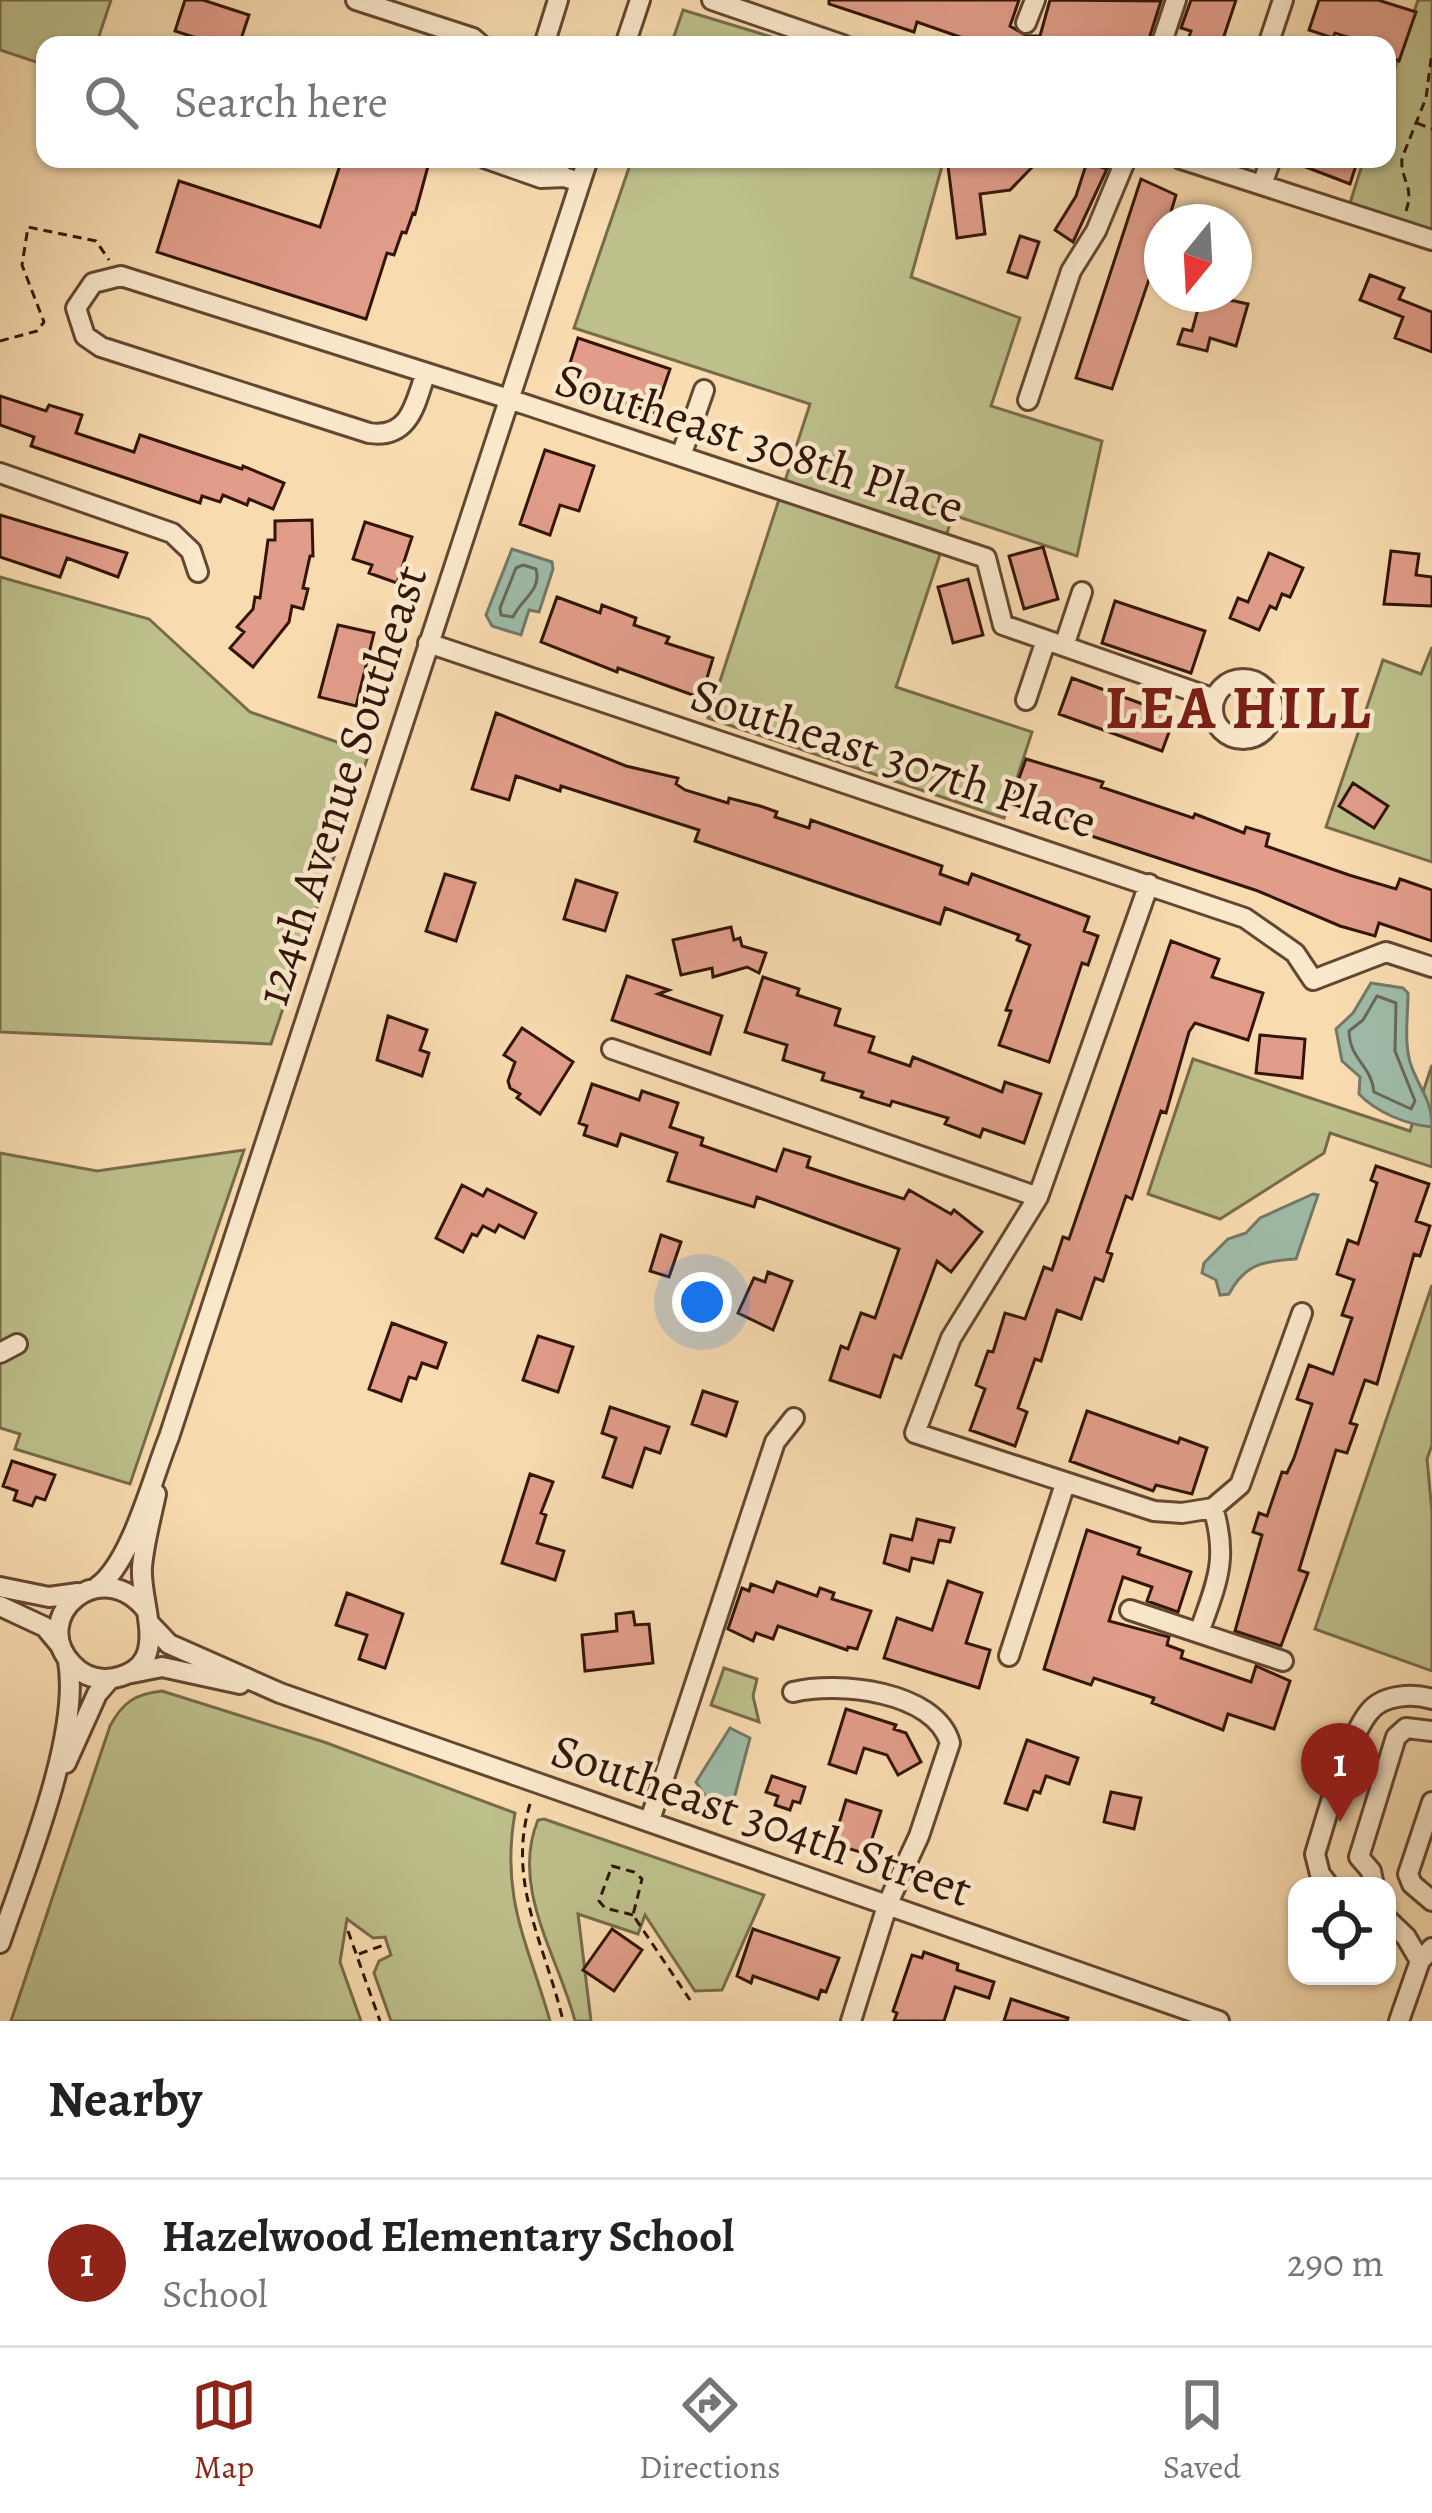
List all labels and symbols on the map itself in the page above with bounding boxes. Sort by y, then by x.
north arrow [1144,204,1252,312]
street label: Southeast 308th Place [547,346,972,540]
street label: 124th Avenue Southeast [239,557,443,1014]
street label: Southeast 307th Place [682,661,1105,855]
district label: LEA HILL [1105,667,1373,749]
your location [672,1272,732,1332]
street label: Southeast 304th Street [543,1717,981,1923]
pin: 1 [1301,1723,1379,1822]

